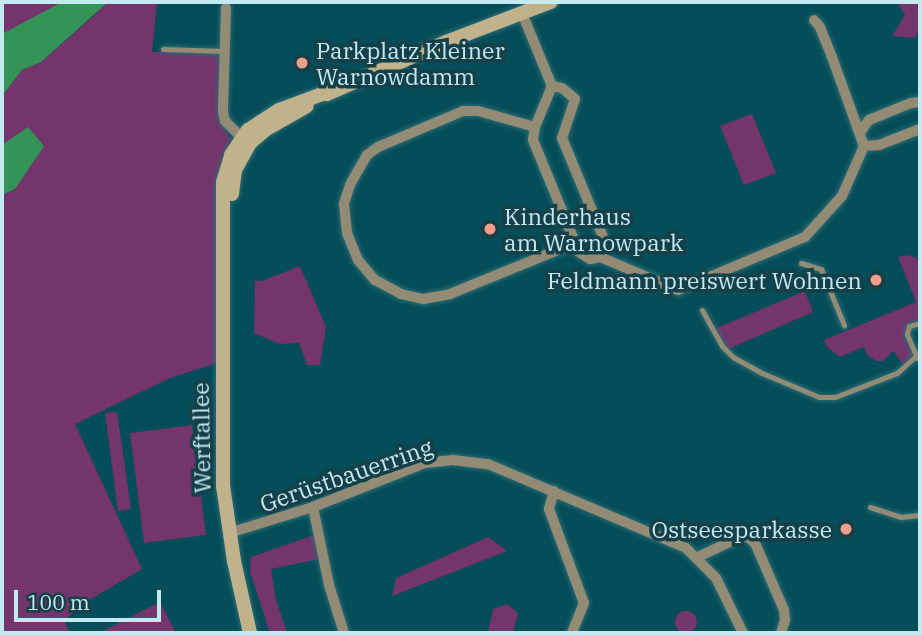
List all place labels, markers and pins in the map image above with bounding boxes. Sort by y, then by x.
place label: Parkplatz Kleiner Warnowdamm [316,36,505,90]
marker: Parkplatz Kleiner Warnowdamm [294,55,310,71]
place label: Kinderhaus am Warnowpark [504,202,683,256]
marker: Kinderhaus am Warnowpark [482,221,498,237]
place label: Feldmann preiswert Wohnen [547,266,862,294]
marker: Feldmann preiswert Wohnen [868,272,884,288]
place label: Ostseesparkasse [652,515,832,543]
marker: Ostseesparkasse [838,521,854,537]

